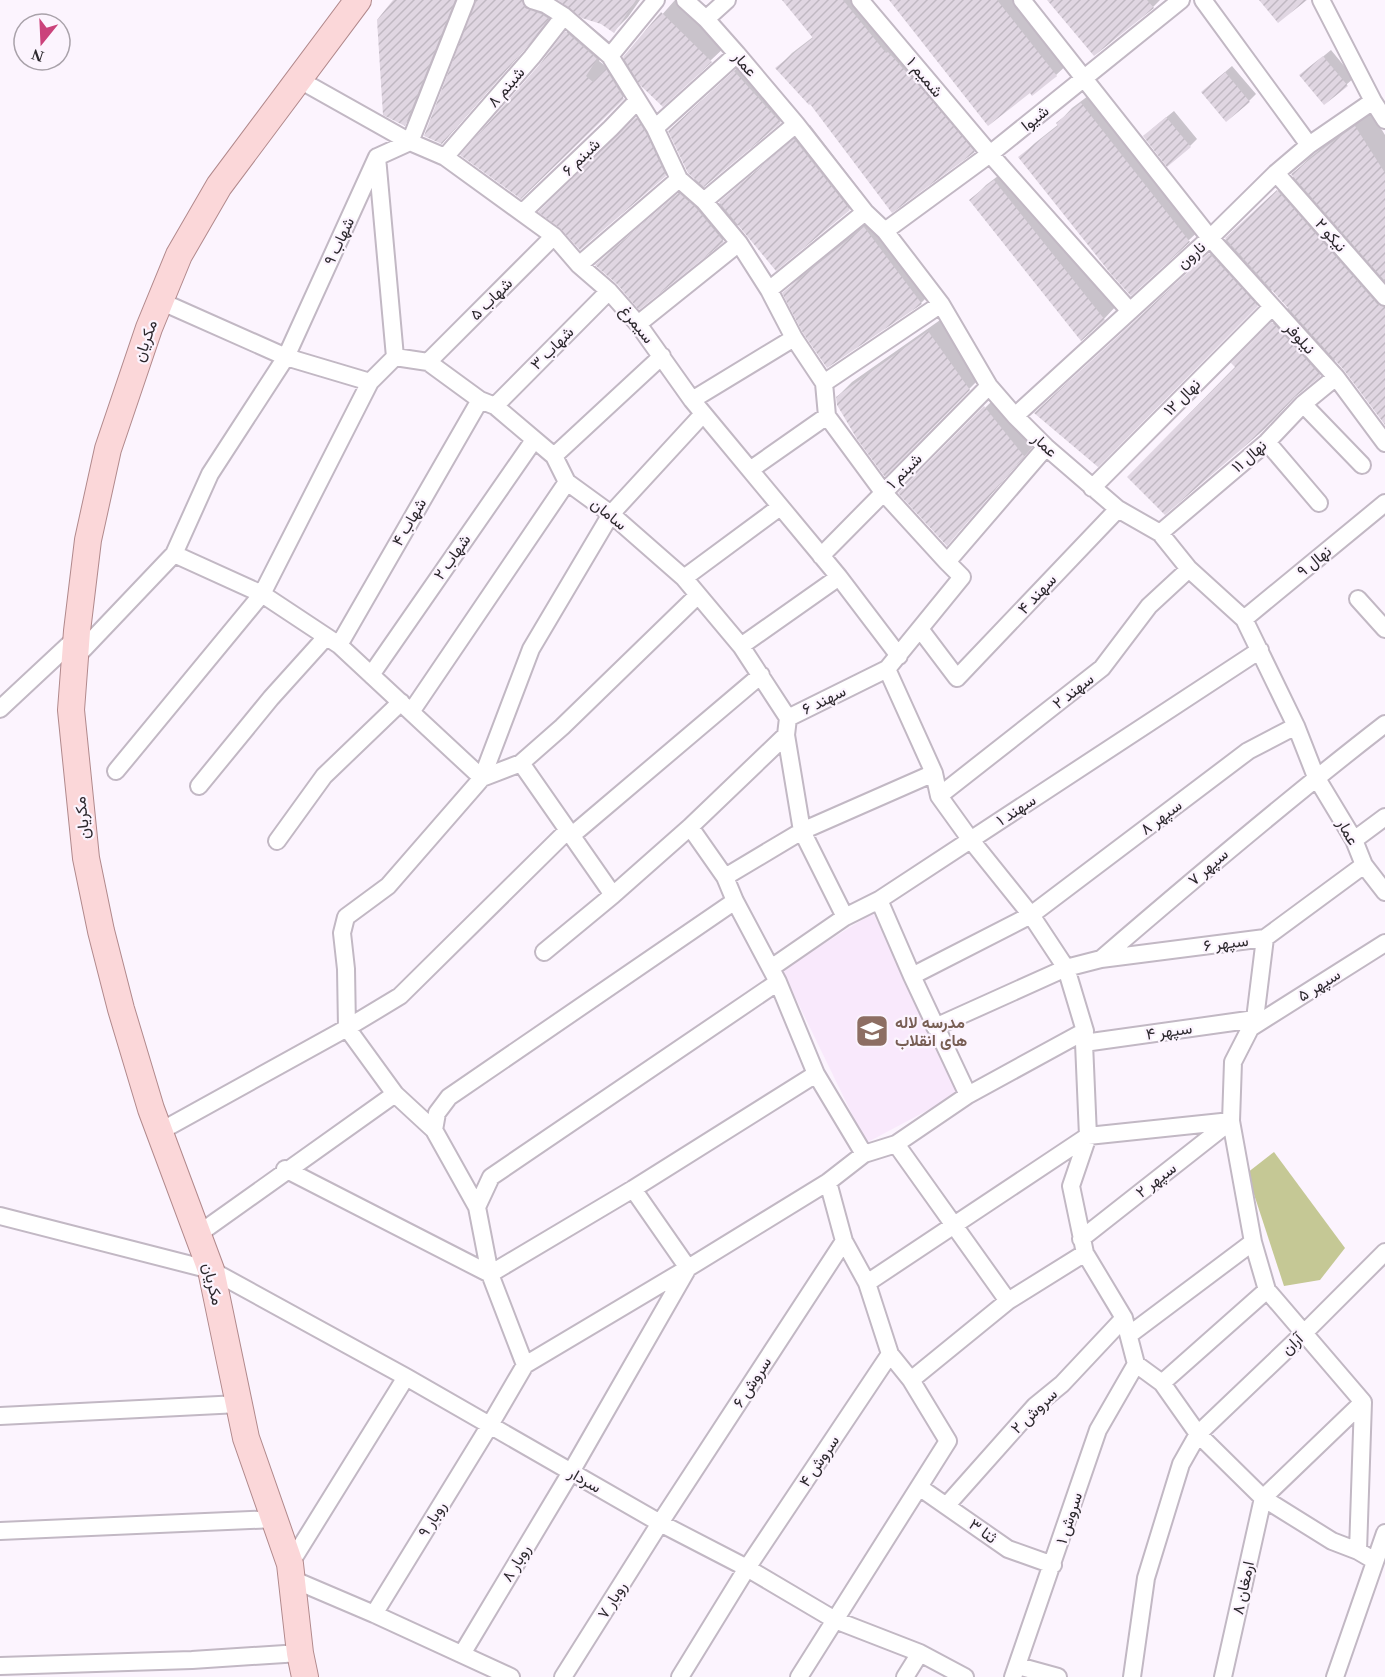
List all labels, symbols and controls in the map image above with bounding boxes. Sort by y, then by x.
north arrow [12,12,72,72]
text: N [29,46,46,66]
street label: عمار [728,47,760,81]
street label: شمیم ۱ [902,54,946,102]
street label: شبنم ۸ [484,64,529,112]
street label: شیوا [1018,102,1053,136]
street label: شبنم ۶ [559,135,605,180]
street label: شهاب ۹ [321,215,359,268]
street label: نیکو ۲ [1311,215,1350,256]
street label: نارون [1173,238,1210,273]
street label: شهاب ۵ [467,275,517,325]
street label: سیمرغ [614,302,657,348]
street label: مکریان [130,318,162,365]
street label: نیلوفر [1279,318,1318,358]
street label: شهاب ۳ [527,323,578,374]
street label: نهال ۱۲ [1160,375,1205,420]
street label: عمار [1027,429,1061,462]
street label: نهال ۱۱ [1228,436,1271,477]
street label: شبنم ۱ [883,450,926,493]
street label: شهاب ۴ [389,495,431,550]
street label: سامان [587,495,630,534]
street label: شهاب ۲ [430,531,475,584]
street label: نهال ۹ [1294,542,1336,581]
street label: سهند ۴ [1015,571,1061,619]
street label: سهند ۲ [1049,670,1098,714]
street label: سهند ۶ [799,682,849,720]
street label: سهند ۱ [993,791,1040,831]
street label: مکریان [71,796,95,840]
street label: سپهر ۸ [1137,796,1187,840]
street label: عمار [1332,815,1362,849]
street label: سپهر ۷ [1185,845,1233,891]
street label: سپهر ۶ [1203,932,1250,957]
street label: سپهر ۵ [1295,965,1345,1007]
school or university icon: مدرسه لاله های انقلاب [854,1013,890,1049]
place label: مدرسه لاله های انقلاب [895,1014,967,1050]
street label: سپهر ۴ [1145,1019,1194,1046]
street label: سپهر ۲ [1133,1159,1181,1203]
street label: مکریان [198,1261,226,1307]
street label: آران [1278,1329,1308,1359]
street label: سروش ۶ [730,1354,776,1411]
street label: سروش ۲ [1008,1385,1062,1438]
street label: سروش ۴ [796,1432,844,1491]
street label: سردار [564,1464,604,1498]
street label: سروش ۱ [1053,1490,1087,1547]
street label: روبار ۹ [415,1498,451,1541]
street label: ثنا ۳ [966,1515,1000,1547]
street label: روبار ۸ [498,1541,535,1586]
street label: ارمغان ۸ [1229,1560,1259,1617]
street label: روبار ۷ [594,1578,632,1623]

